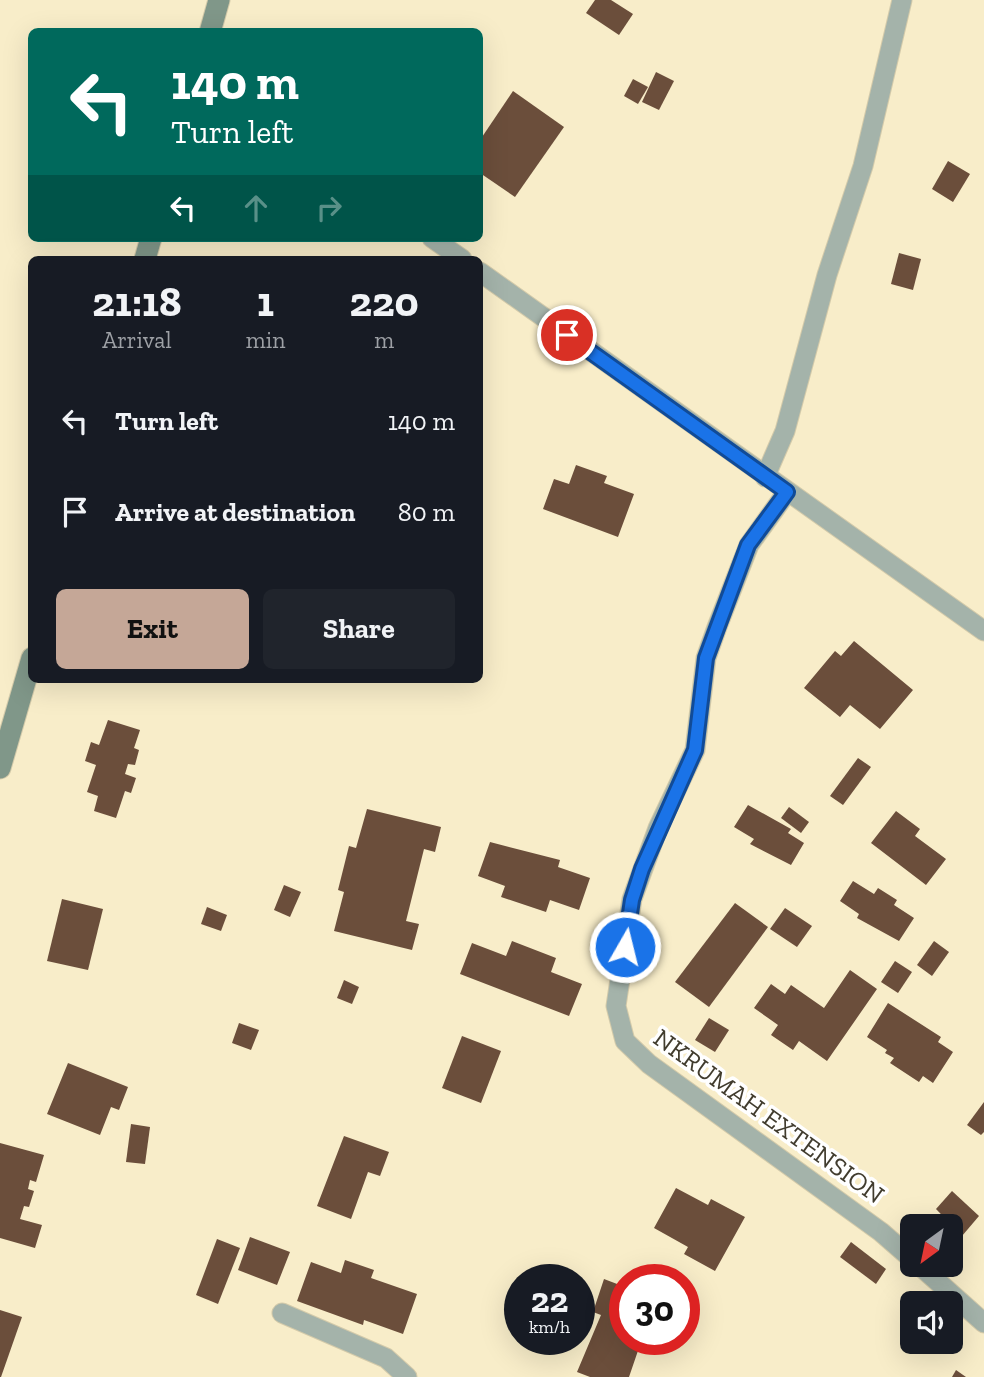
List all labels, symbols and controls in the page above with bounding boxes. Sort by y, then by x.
text: 140 m [171,53,299,112]
icon: left [56,56,147,147]
text: Turn left [171,113,293,151]
icon: left [164,189,202,227]
icon: ahead [237,189,275,227]
icon: right [310,189,348,227]
text: 21:18 [92,276,182,327]
text: 1 [257,276,274,327]
text: 220 [349,276,419,327]
pin [537,305,597,365]
icon: arrive [548,316,586,354]
text: Arrival [102,326,172,354]
text: min [246,326,285,354]
text: m [374,326,394,354]
icon: left [56,402,94,440]
text: Turn left [115,405,218,437]
text: 140 m [388,405,455,437]
icon: arrive [56,493,94,531]
text: Arrive at destination [115,496,355,528]
text: 80 m [398,496,455,528]
button: Exit [56,589,249,669]
button: Share [263,589,455,669]
position arrow [588,910,662,984]
street label: NKRUMAH EXTENSION [647,1021,891,1211]
north arrow [900,1214,962,1278]
map controls [900,1214,963,1354]
speed limit sign: 30 [609,1264,700,1355]
text: 22 [531,1279,568,1321]
button: sound [900,1291,963,1354]
text: km/h [529,1316,570,1338]

